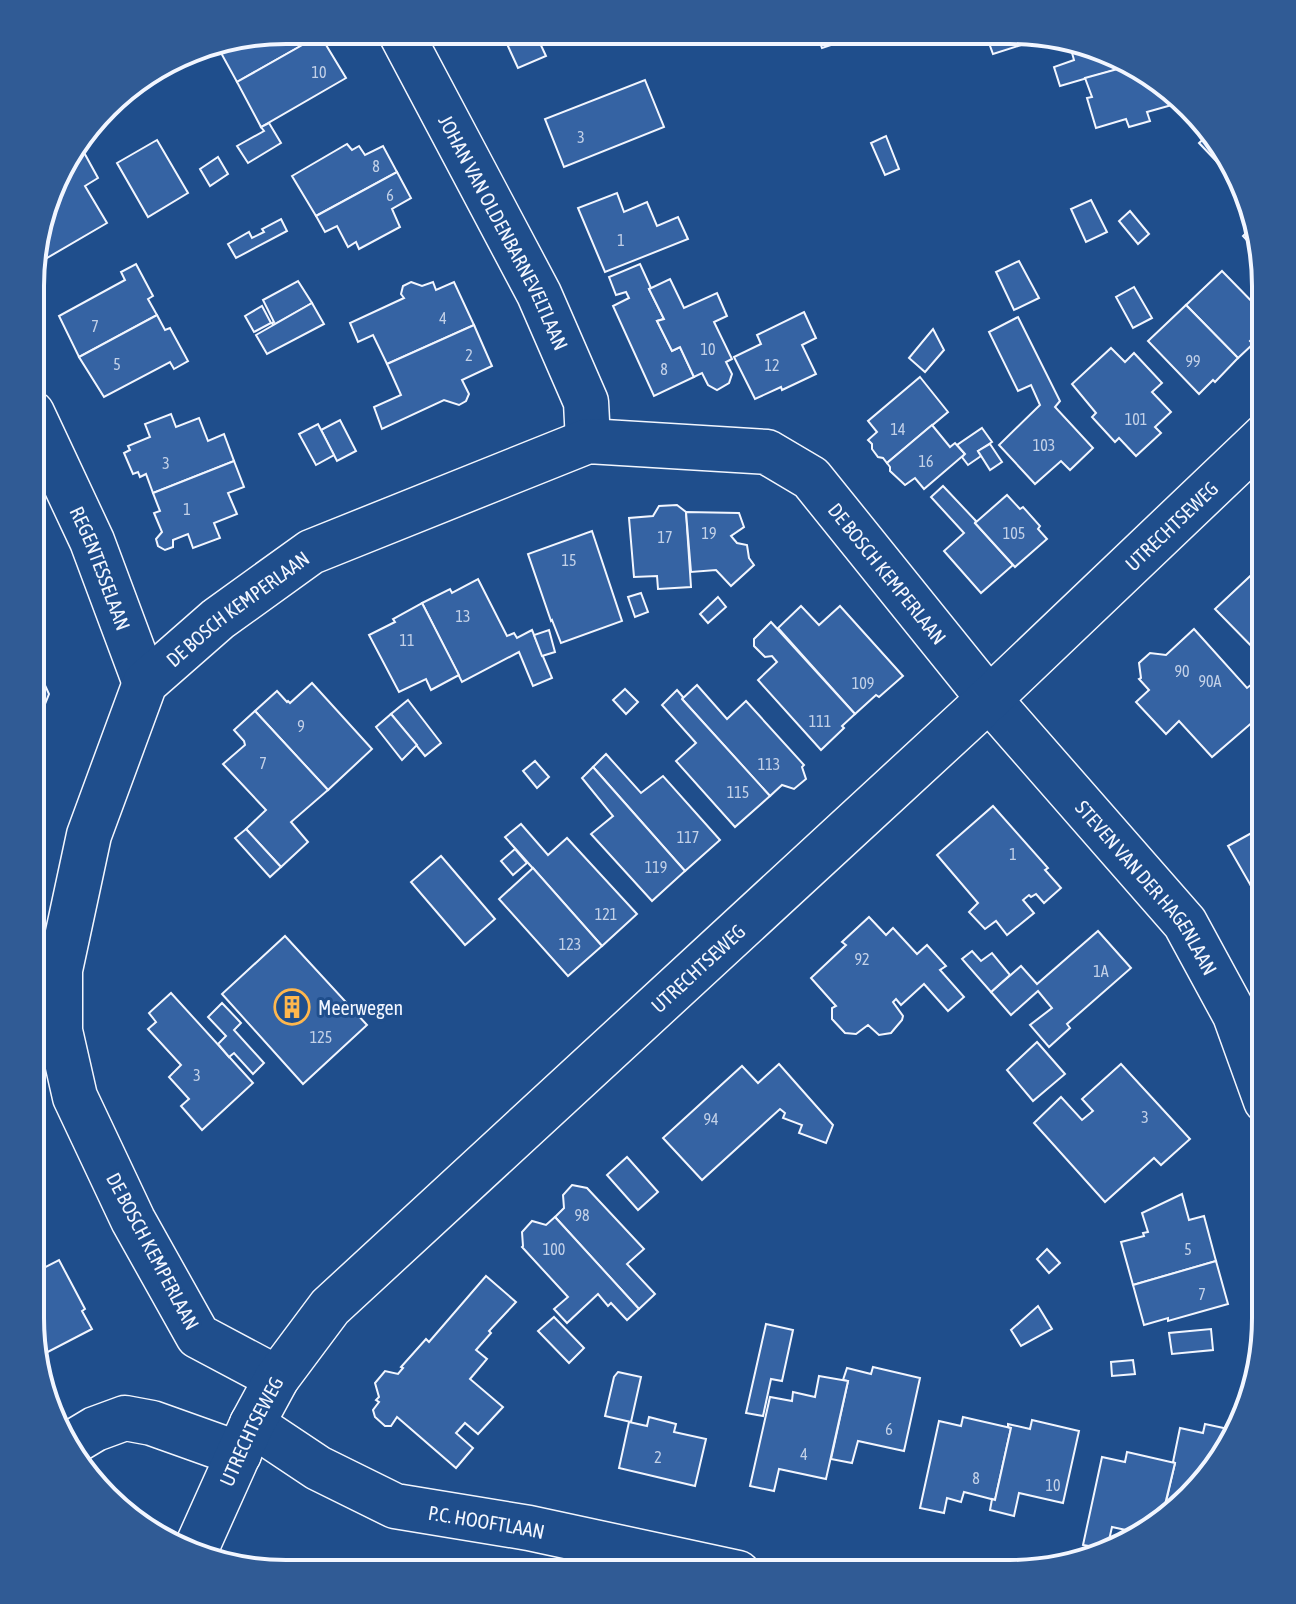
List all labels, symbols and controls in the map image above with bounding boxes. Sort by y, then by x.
house number: 10 [311,63,327,81]
street label: JOHAN VAN OLDENBARNEVELTLAAN [435,111,573,353]
house number: 3 [577,128,585,146]
house number: 8 [372,157,380,175]
house number: 6 [386,186,394,204]
house number: 1 [617,231,625,249]
house number: 4 [439,309,447,327]
house number: 7 [91,317,99,335]
house number: 10 [700,340,716,358]
house number: 2 [465,346,473,364]
house number: 99 [1185,352,1201,370]
house number: 5 [113,355,121,373]
house number: 12 [764,356,780,374]
house number: 8 [660,360,668,378]
house number: 101 [1125,410,1147,428]
house number: 14 [890,420,906,438]
house number: 103 [1033,436,1055,454]
house number: 16 [918,452,934,470]
house number: 3 [162,454,170,472]
street label: UTRECHTSEWEG [1120,476,1222,575]
street label: DE BOSCH KEMPERLAAN [824,498,951,648]
house number: 1 [183,500,191,518]
street label: REGENTESSELAAN [66,503,136,633]
house number: 19 [701,524,717,542]
house number: 105 [1003,524,1025,542]
house number: 17 [657,528,673,546]
street label: DE BOSCH KEMPERLAAN [161,546,313,671]
house number: 15 [561,551,577,569]
house number: 13 [455,607,471,625]
house number: 11 [399,631,415,649]
house number: 90 [1174,662,1190,680]
house number: 90A [1199,672,1222,690]
house number: 109 [852,674,874,692]
house number: 111 [809,712,831,730]
house number: 9 [297,717,305,735]
house number: 7 [259,754,267,772]
house number: 113 [758,755,780,773]
house number: 115 [727,783,749,801]
street label: STEVEN VAN DER HAGENLAAN [1071,795,1222,979]
house number: 117 [677,828,699,846]
house number: 1 [1009,845,1017,863]
house number: 119 [645,858,667,876]
house number: 121 [595,905,617,923]
street label: UTRECHTSEWEG [646,919,749,1017]
house number: 123 [559,935,581,953]
house number: 92 [854,950,870,968]
house number: 1A [1093,962,1109,980]
building icon: Meerwegen [273,988,311,1026]
place label: Meerwegen [318,996,403,1019]
house number: 125 [310,1028,332,1046]
house number: 3 [193,1066,201,1084]
house number: 3 [1141,1108,1149,1126]
house number: 94 [703,1110,719,1128]
street label: DE BOSCH KEMPERLAAN [102,1169,204,1333]
house number: 98 [574,1206,590,1224]
house number: 100 [543,1240,565,1258]
house number: 5 [1184,1240,1192,1258]
house number: 7 [1198,1285,1206,1303]
street label: UTRECHTSEWEG [214,1372,287,1489]
house number: 6 [885,1420,893,1438]
house number: 4 [800,1445,808,1463]
house number: 2 [654,1448,662,1466]
house number: 8 [972,1469,980,1487]
house number: 10 [1045,1476,1061,1494]
street label: P.C. HOOFTLAAN [427,1500,547,1543]

